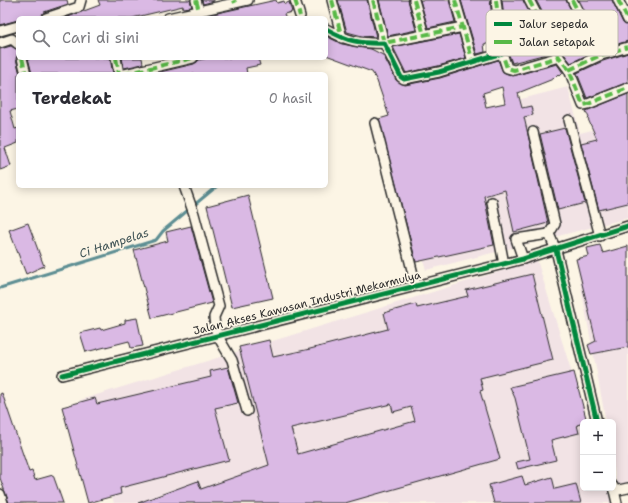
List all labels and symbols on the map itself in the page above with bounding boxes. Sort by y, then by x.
legend [486,10,618,56]
text: Jalur sepeda [519,17,588,32]
text: Jalan setapak [519,35,595,50]
water label: Ci Hampelas [77,224,151,262]
street label: Jalan Akses Kawasan Industri Mekarmulya [192,267,423,339]

